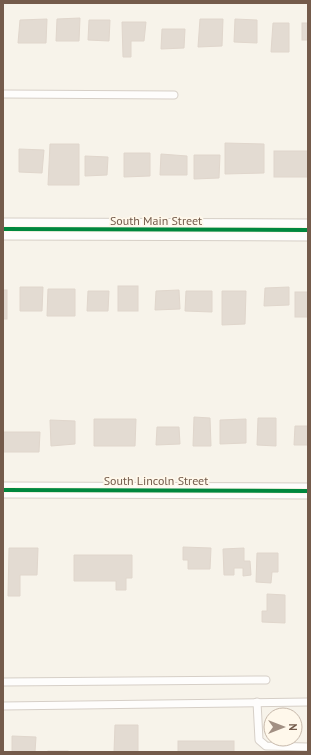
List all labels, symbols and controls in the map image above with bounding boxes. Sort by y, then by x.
street label: South Main Street [110,213,202,228]
street label: South Lincoln Street [104,473,208,488]
north arrow [263,707,303,747]
text: N [286,723,300,731]

